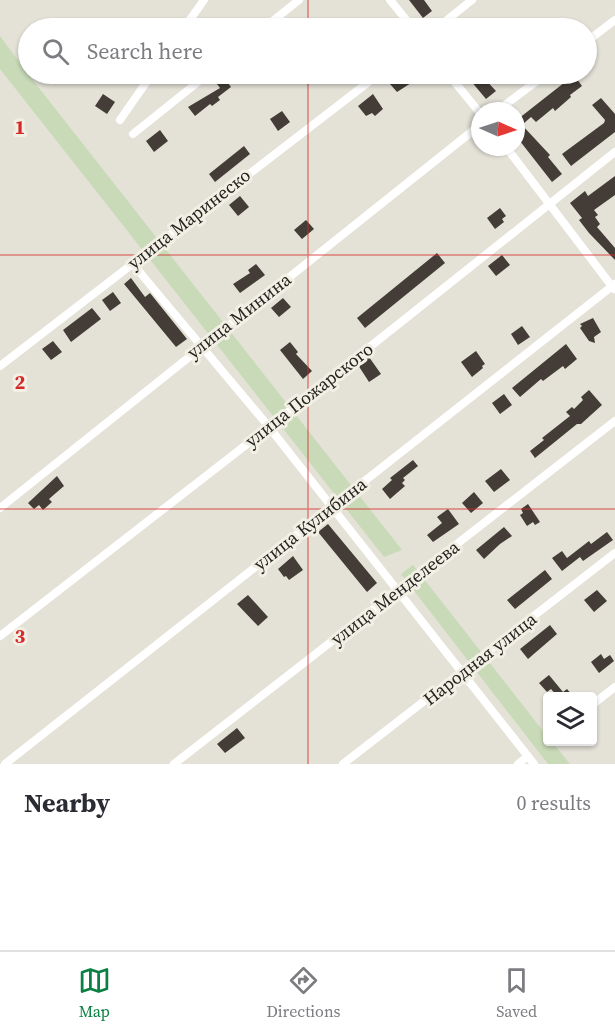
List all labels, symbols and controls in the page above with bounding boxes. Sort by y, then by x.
search box [18,18,597,84]
icon: search [39,35,72,68]
text: Search here [87,36,203,66]
north arrow [471,102,525,156]
text: 1 [15,113,25,141]
street label: улица Маринеско [122,162,256,275]
street label: улица Минина [181,266,297,364]
street label: улица Пожарского [239,336,378,453]
text: 2 [15,368,26,396]
street label: улица Кулибина [248,471,372,576]
street label: улица Менделеева [325,534,465,651]
street label: Народная улица [418,606,542,711]
text: 3 [15,622,26,650]
map controls [543,692,597,746]
button: layers [543,692,597,746]
text: Nearby [24,785,110,821]
text: 0 results [516,789,591,817]
tab: Map [78,964,111,1022]
tab: Directions [266,964,341,1022]
tab: Saved [496,964,537,1022]

